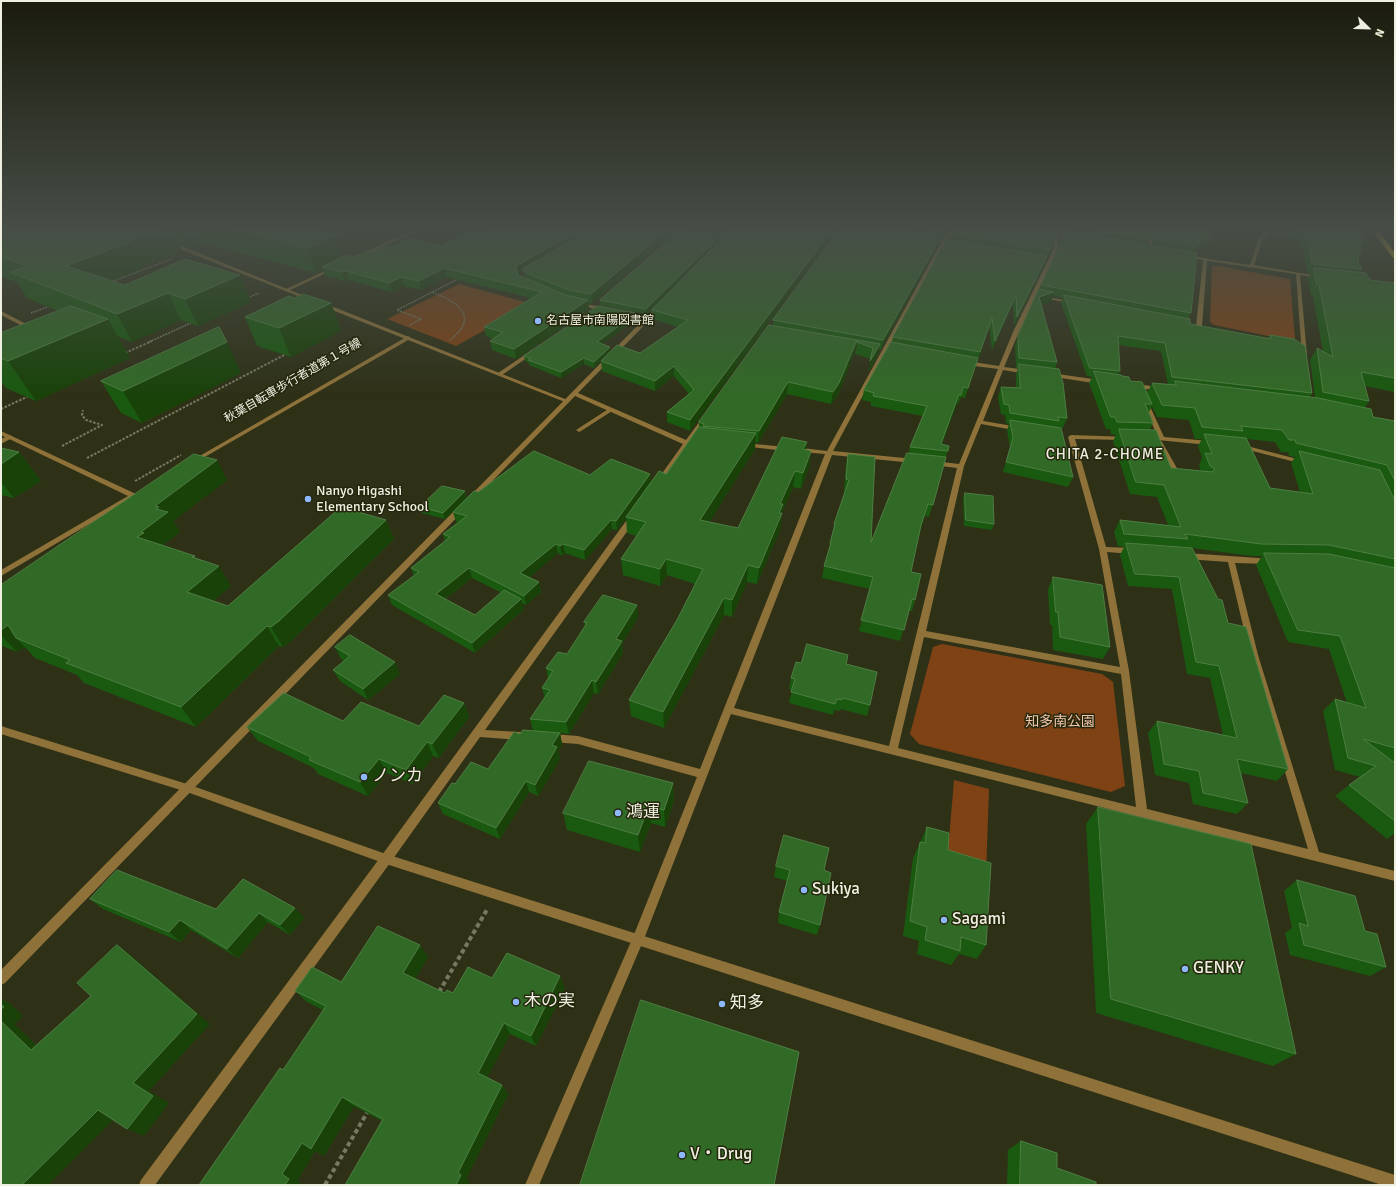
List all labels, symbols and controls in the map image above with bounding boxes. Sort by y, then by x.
north arrow [1348,8,1388,48]
text: N [1372,27,1387,39]
place label: 名古屋市南陽図書館 [546,314,654,328]
marker: 名古屋市南陽図書館 [533,316,543,326]
street label: 秋葉自転車歩行者道第１号線 [222,336,364,426]
district label: CHITA 2-CHOME [1046,446,1164,464]
place label: Nanyo Higashi Elementary School [316,483,429,516]
marker: Nanyo Higashi Elementary School [303,494,313,504]
park label: 知多南公園 [1025,714,1095,730]
place label: ノンカ [372,767,423,787]
marker: ノンカ [359,772,369,782]
place label: 鴻運 [626,803,660,823]
marker: 鴻運 [613,808,623,818]
place label: Sukiya [812,880,860,900]
marker: Sukiya [799,885,809,895]
place label: Sagami [952,910,1006,930]
marker: Sagami [939,915,949,925]
place label: GENKY [1193,959,1244,979]
marker: GENKY [1180,964,1190,974]
place label: 木の実 [524,992,575,1012]
place label: 知多 [730,994,764,1014]
marker: 木の実 [511,997,521,1007]
marker: 知多 [717,999,727,1009]
place label: V・Drug [690,1145,752,1165]
marker: V・Drug [677,1150,687,1160]

